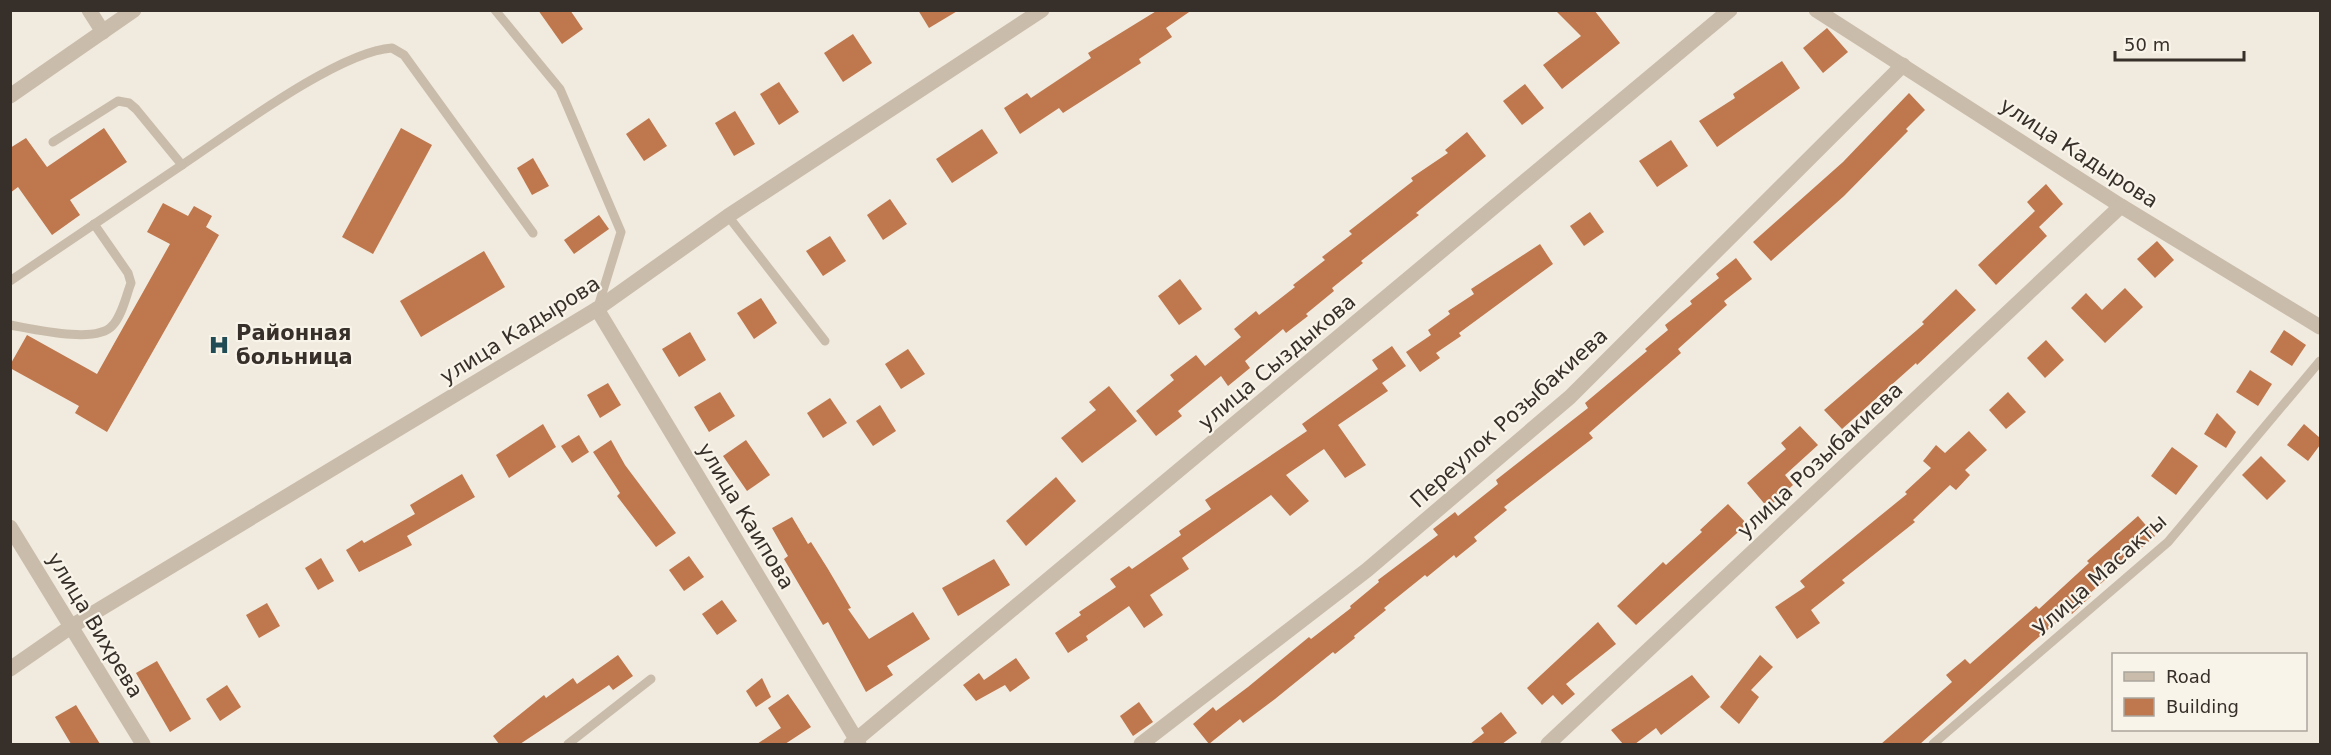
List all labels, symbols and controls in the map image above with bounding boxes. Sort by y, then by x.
scale bar [2115,24,2244,62]
text: 50 m [2124,34,2170,55]
street label: улица Кадырова [1995,93,2163,213]
street label: улица Кадырова [436,271,604,389]
street label: улица Сыздыкова [1194,289,1360,435]
place label: Районная больница [236,321,353,369]
street label: Переулок Розыбакиева [1406,323,1612,513]
hospital icon: Районная больница [207,333,231,357]
street label: улица Розыбакиева [1732,377,1908,543]
street label: улица Каипова [693,438,799,594]
street label: Улица Масакты [2029,509,2171,641]
street label: улица Вихрева [42,548,148,702]
legend [2112,653,2307,731]
text: Road [2166,666,2211,687]
text: Building [2166,696,2239,717]

